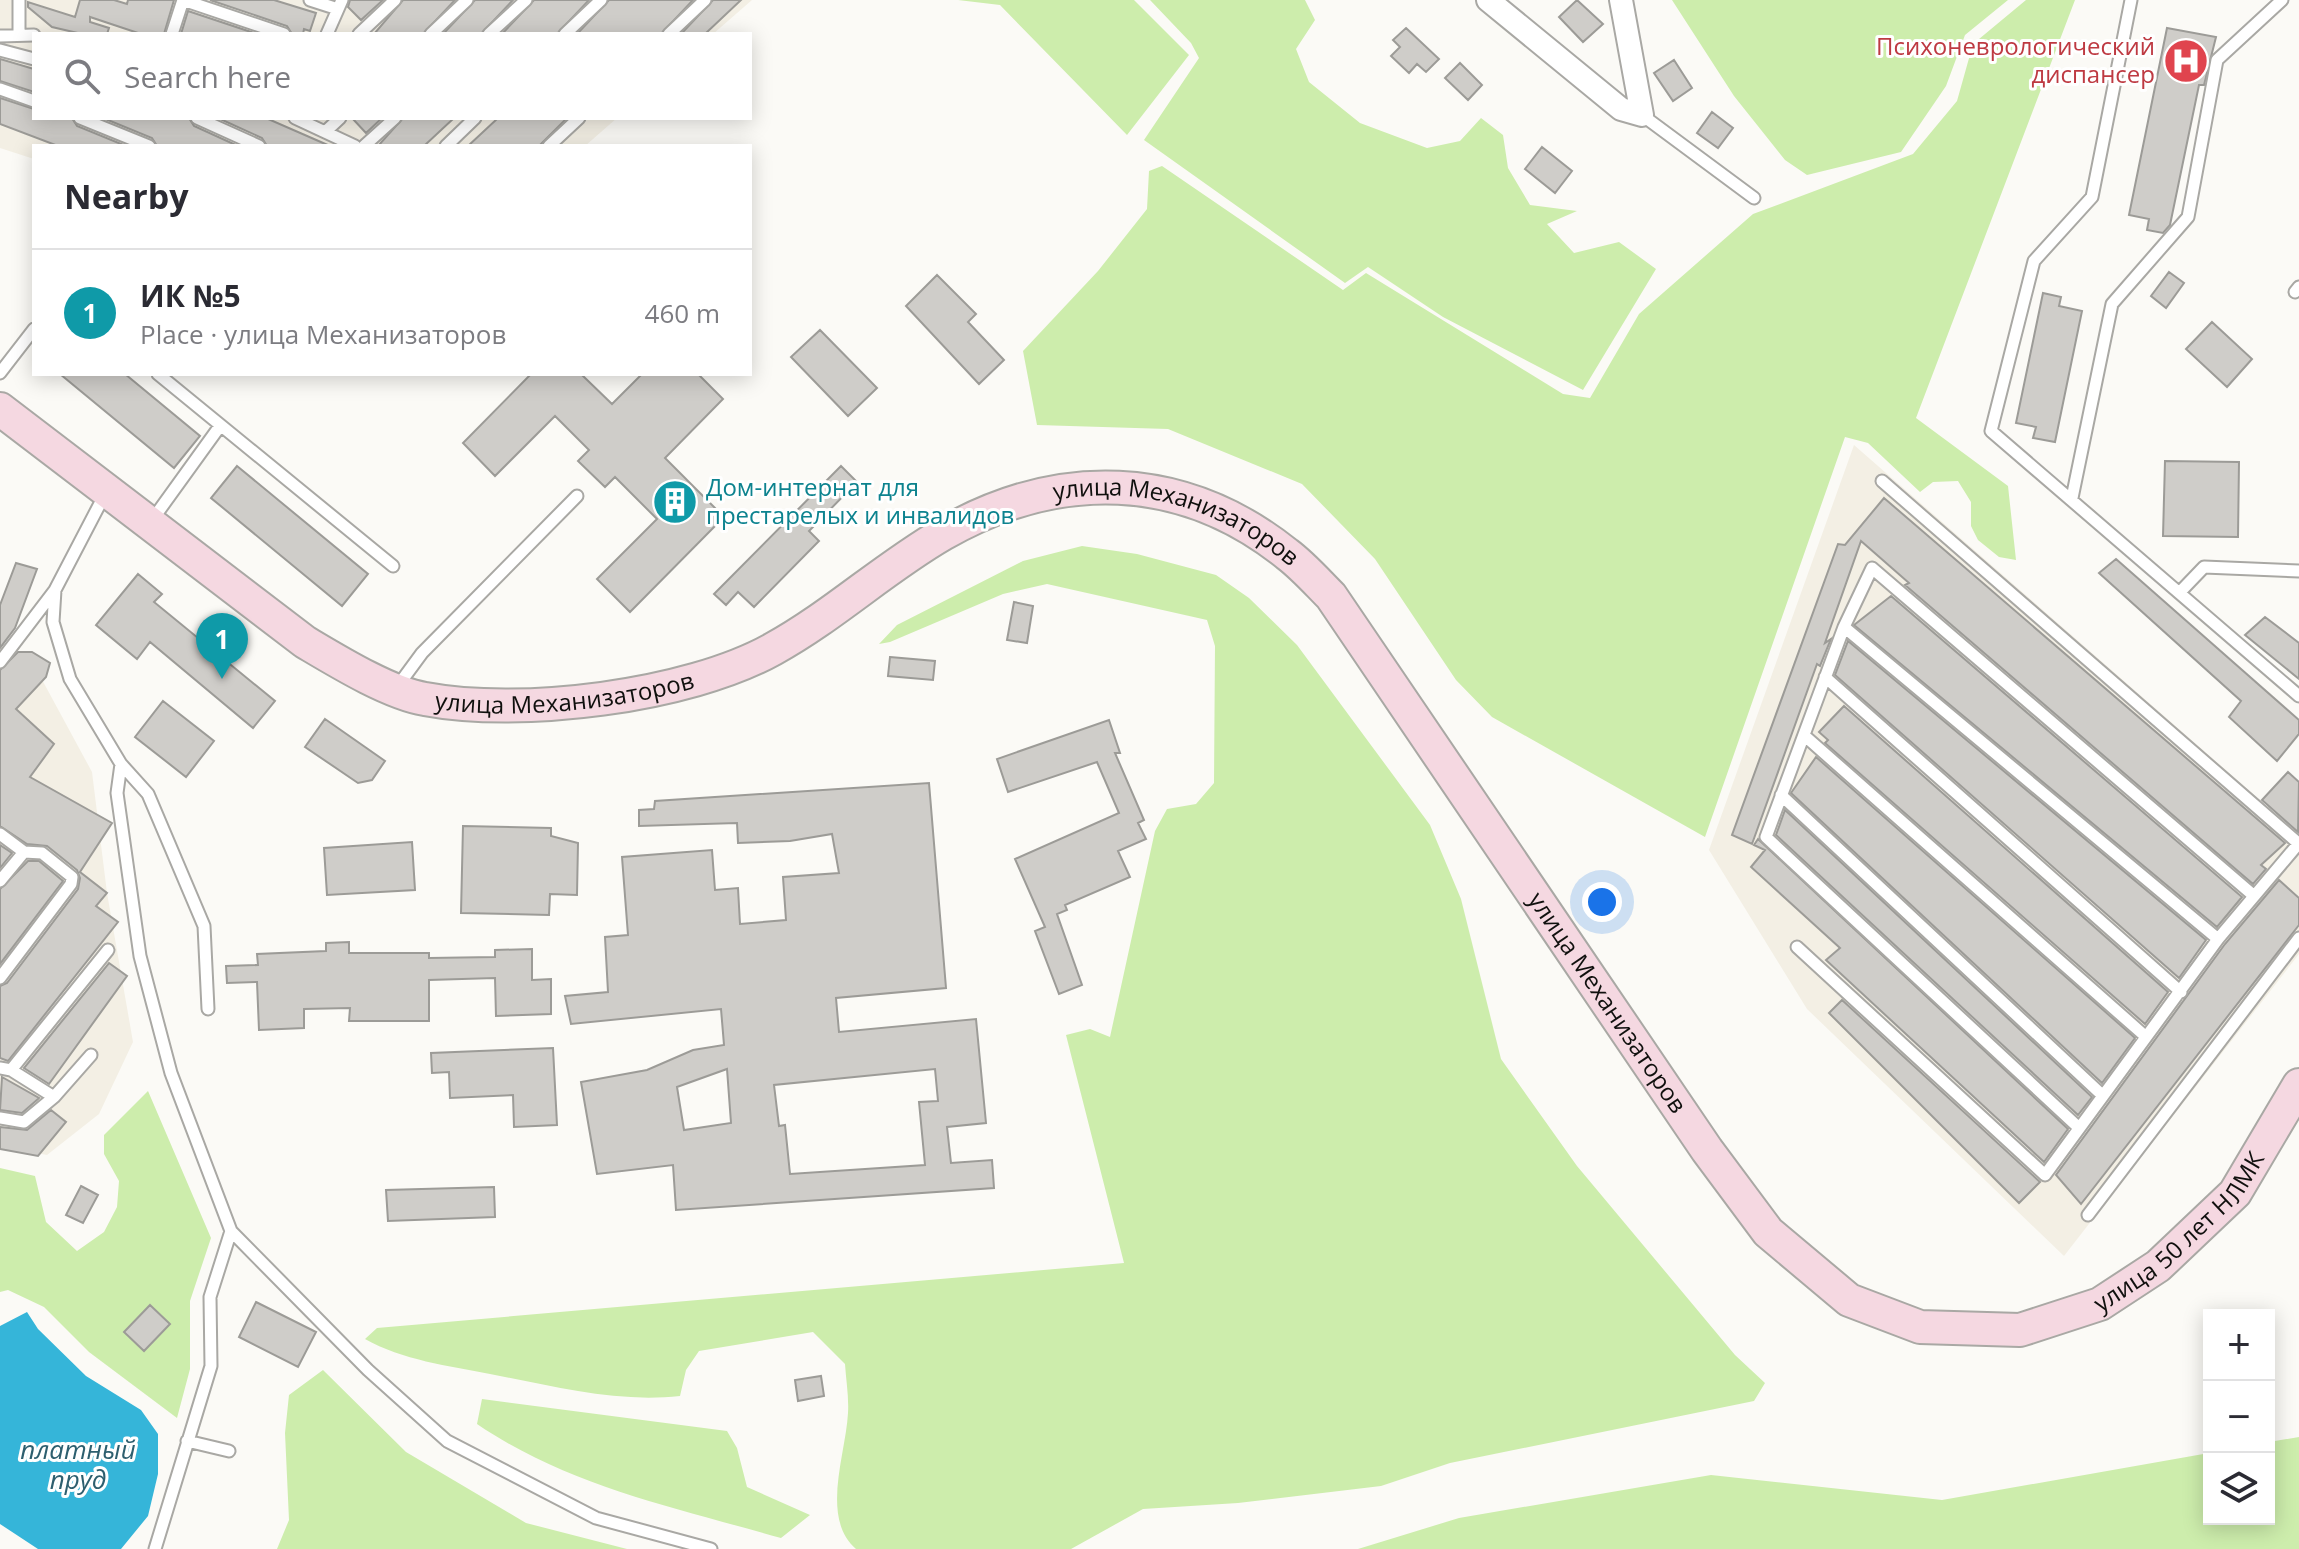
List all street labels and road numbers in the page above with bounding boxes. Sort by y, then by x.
street label: улица Механизаторов [1050,469,1307,572]
street label: улица Механизаторов [433,663,697,721]
street label: улица Механизаторов [1522,885,1695,1119]
street label: улица 50 лет НЛМК [2086,1145,2271,1319]

